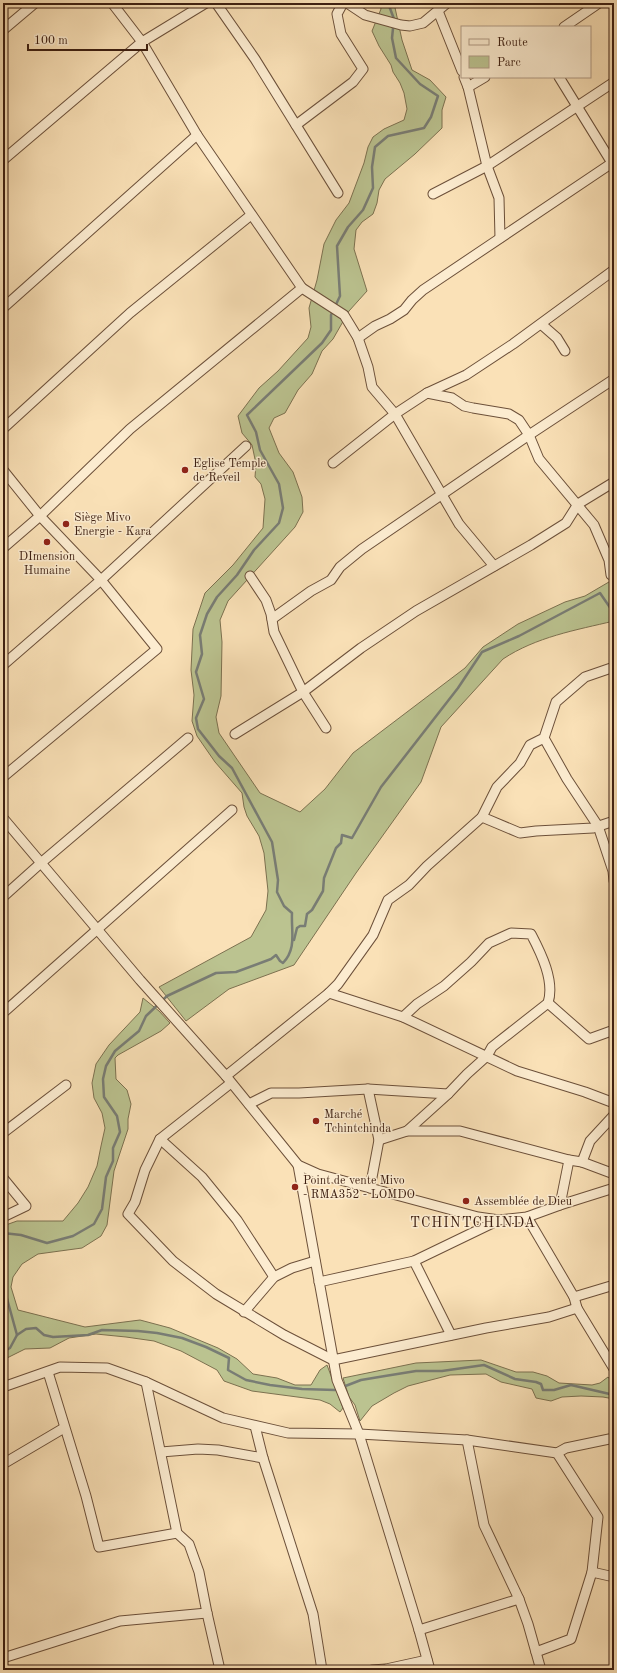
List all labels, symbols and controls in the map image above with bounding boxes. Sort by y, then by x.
scale bar [28,26,147,52]
legend [461,26,591,78]
text: 100 m [34,35,68,47]
text: Route [497,37,528,49]
text: Parc [497,57,521,69]
place label: Eglise Temple de Reveil [193,458,267,484]
marker: Eglise Temple de Reveil [180,465,190,475]
place label: Siège Mivo Energie - Kara [74,512,152,538]
marker: Siège Mivo Energie - Kara [61,519,71,529]
marker: DImension Humaine [42,537,52,547]
place label: DImension Humaine [19,551,76,577]
place label: Marché Tchintchinda [324,1109,391,1135]
marker: Marché Tchintchinda [311,1116,321,1126]
place label: Point de vente Mivo - RMA352 - LOMDO [303,1175,415,1201]
marker: Point de vente Mivo - RMA352 - LOMDO [290,1182,300,1192]
marker: Assemblée de Dieu [461,1196,471,1206]
place label: Assemblée de Dieu [474,1196,573,1208]
district label: TCHINTCHINDA [410,1216,536,1230]

